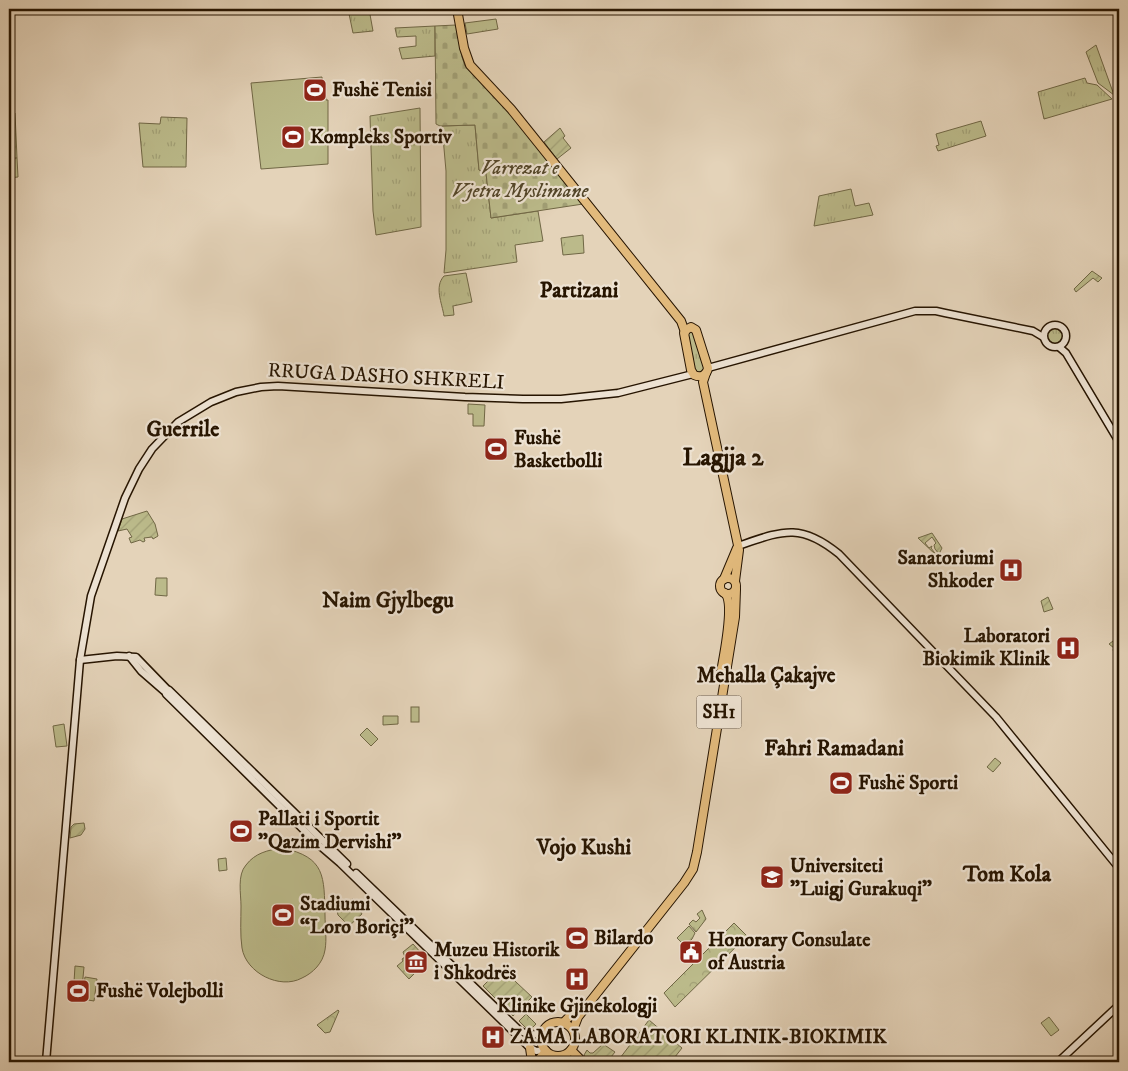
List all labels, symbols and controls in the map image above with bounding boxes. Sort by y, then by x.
sports icon: Fushë Tenisi [302,77,328,103]
place label: Fushë Tenisi [332,78,432,103]
sports icon: Kompleks Sportiv [280,124,306,150]
place label: Kompleks Sportiv [310,125,453,150]
park label: Varrezat e Vjetra Myslimane [452,156,589,204]
district label: Partizani [539,277,619,304]
street label: RRUGA DASHO SHKRELI [267,358,505,396]
district label: Guerrile [147,416,219,443]
place label: Fushë Basketbolli [514,426,602,474]
sports icon: Fushë Basketbolli [483,436,509,462]
district label: Lagjja 2 [682,442,764,473]
place label: Sanatoriumi Shkoder [898,546,995,594]
hospital icon: Sanatoriumi Shkoder [998,557,1024,583]
district label: Naim Gjylbegu [322,587,454,615]
place label: Laboratori Biokimik Klinik [922,624,1051,672]
hospital icon: Laboratori Biokimik Klinik [1055,635,1081,661]
district label: Mehalla Çakajve [697,663,836,690]
road number: SH1 [696,696,742,729]
district label: Fahri Ramadani [764,735,904,762]
sports icon: Fushë Sporti [828,770,854,796]
place label: Fushë Sporti [858,771,958,796]
place label: Pallati i Sportit "Qazim Dervishi" [258,807,402,855]
sports icon: Pallati i Sportit "Qazim Dervishi" [228,818,254,844]
district label: Vojo Kushi [536,834,632,862]
place label: Universiteti "Luigj Gurakuqi" [790,854,932,902]
district label: Tom Kola [962,861,1052,888]
school or university icon: Universiteti "Luigj Gurakuqi" [759,864,785,890]
place label: Stadiumi “Loro Boriçi” [300,892,414,940]
sports icon: Stadiumi “Loro Boriçi” [270,902,296,928]
sports icon: Bilardo [564,925,590,951]
place label: Bilardo [594,926,654,951]
place label: Honorary Consulate of Austria [708,928,871,976]
place label: Muzeu Historik i Shkodrës [434,938,561,986]
public building icon: Honorary Consulate of Austria [678,939,704,965]
museum icon: Muzeu Historik i Shkodrës [403,949,429,975]
hospital icon: Klinike Gjinekologji [564,966,590,992]
sports icon: Fushë Volejbolli [65,978,91,1004]
place label: Fushë Volejbolli [96,979,224,1004]
place label: Klinike Gjinekologji [497,994,657,1019]
hospital icon: ZAMA LABORATORI KLINIK-BIOKIMIK [480,1024,506,1050]
place label: ZAMA LABORATORI KLINIK-BIOKIMIK [510,1025,887,1050]

